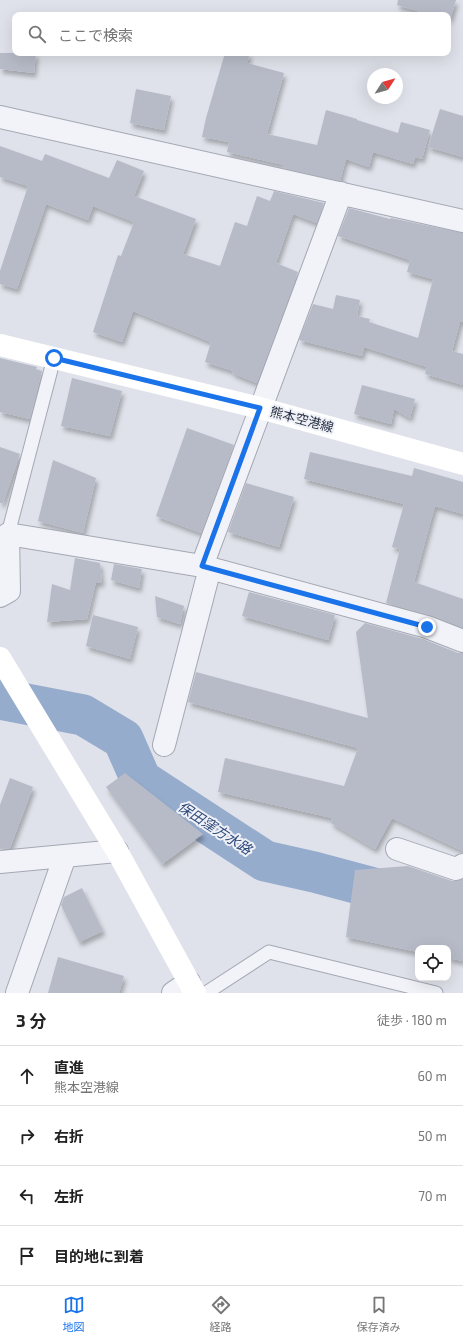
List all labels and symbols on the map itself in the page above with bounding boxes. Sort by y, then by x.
north arrow [367,68,403,104]
route start [45,349,63,367]
street label: 熊本空港線 [269,403,335,435]
route end [418,618,436,636]
water label: 保田窪方水路 [175,798,256,858]

